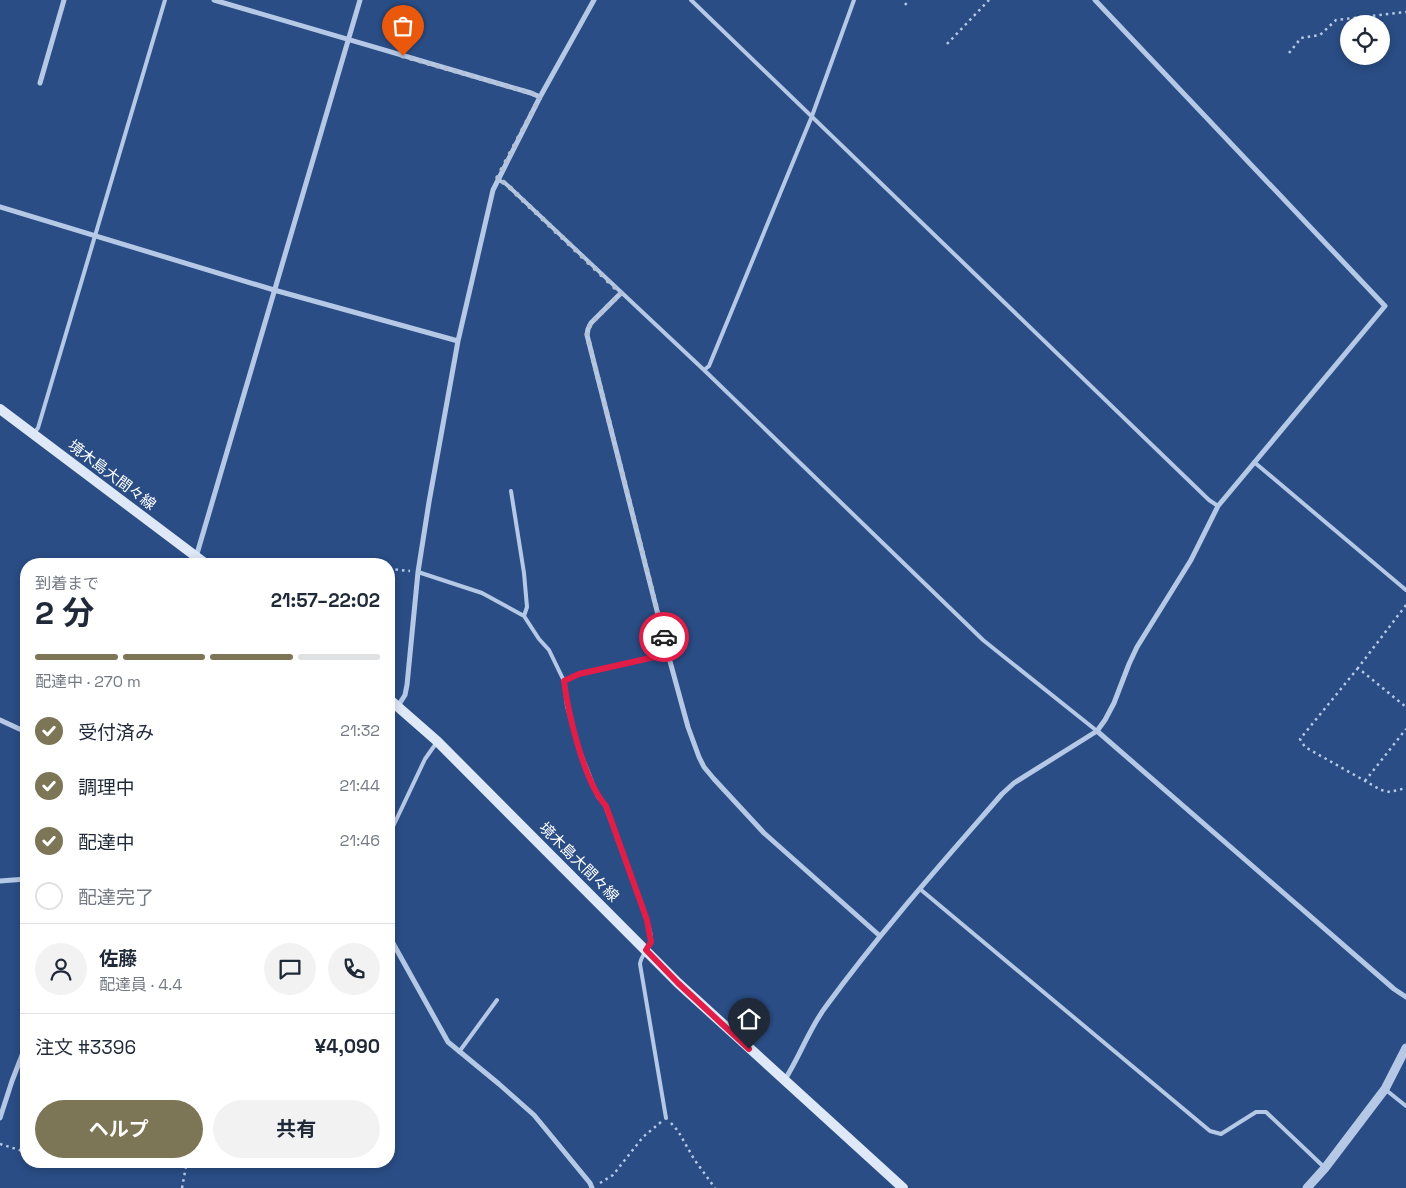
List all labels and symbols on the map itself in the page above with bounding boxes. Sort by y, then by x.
pin [382,5,424,56]
street label: 境木島大間々線 [65,435,160,514]
courier [639,612,689,662]
street label: 境木島大間々線 [536,818,623,905]
pin [728,998,770,1049]

